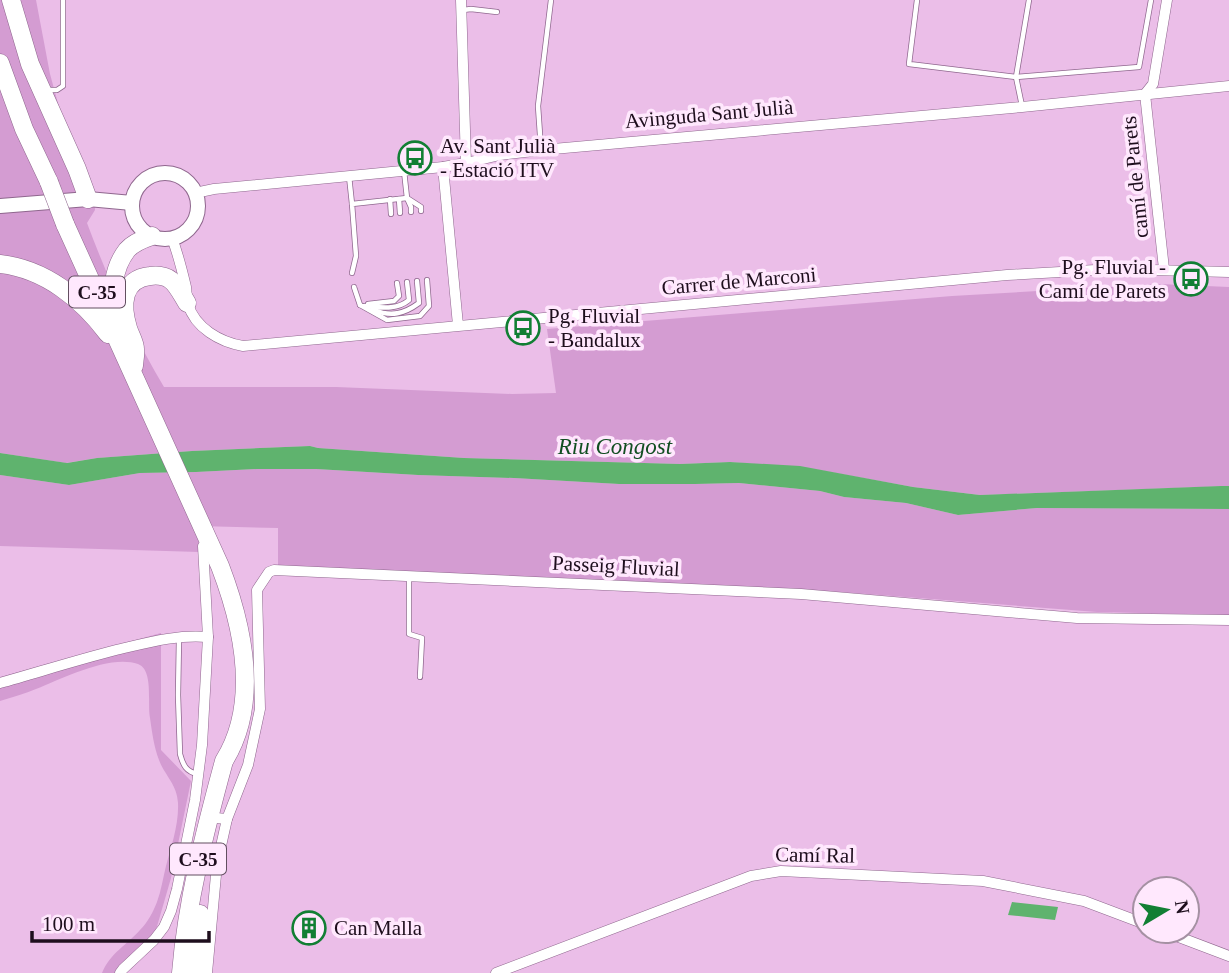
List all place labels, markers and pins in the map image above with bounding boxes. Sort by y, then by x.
place label: Av. Sant Julià - Estació ITV [440,134,556,182]
bus stop icon: Av. Sant Julià - Estació ITV [396,139,434,177]
place label: Pg. Fluvial - Camí de Parets [1039,255,1166,303]
bus stop icon: Pg. Fluvial - Camí de Parets [1172,260,1210,298]
place label: Pg. Fluvial - Bandalux [548,304,641,352]
bus stop icon: Pg. Fluvial - Bandalux [504,309,542,347]
building icon: Can Malla [290,909,328,947]
place label: Can Malla [334,916,423,940]

